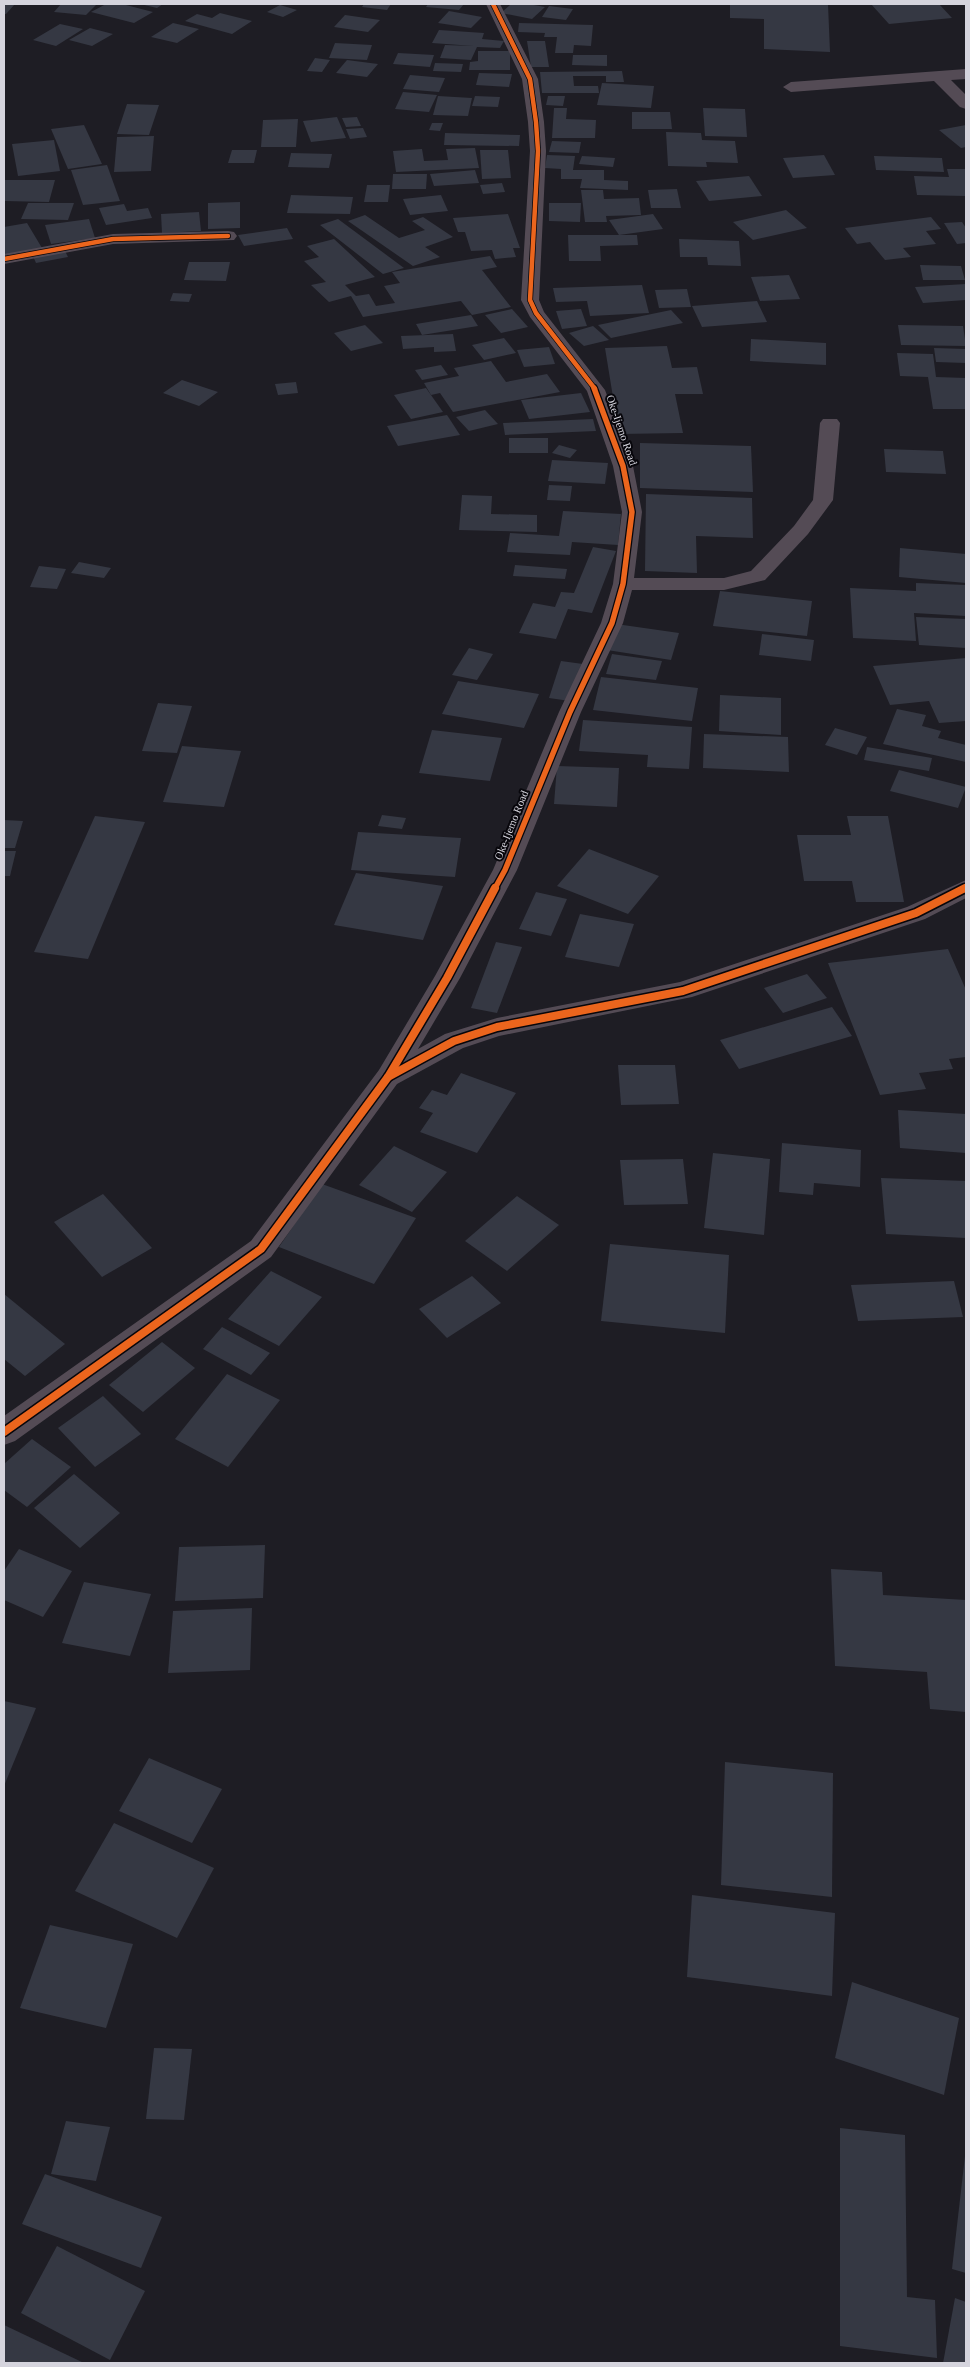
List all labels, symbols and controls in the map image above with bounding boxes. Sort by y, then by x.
street label: Oke-Ijemo Road [604,393,640,467]
street label: Oke-Ijemo Road [492,788,531,861]

